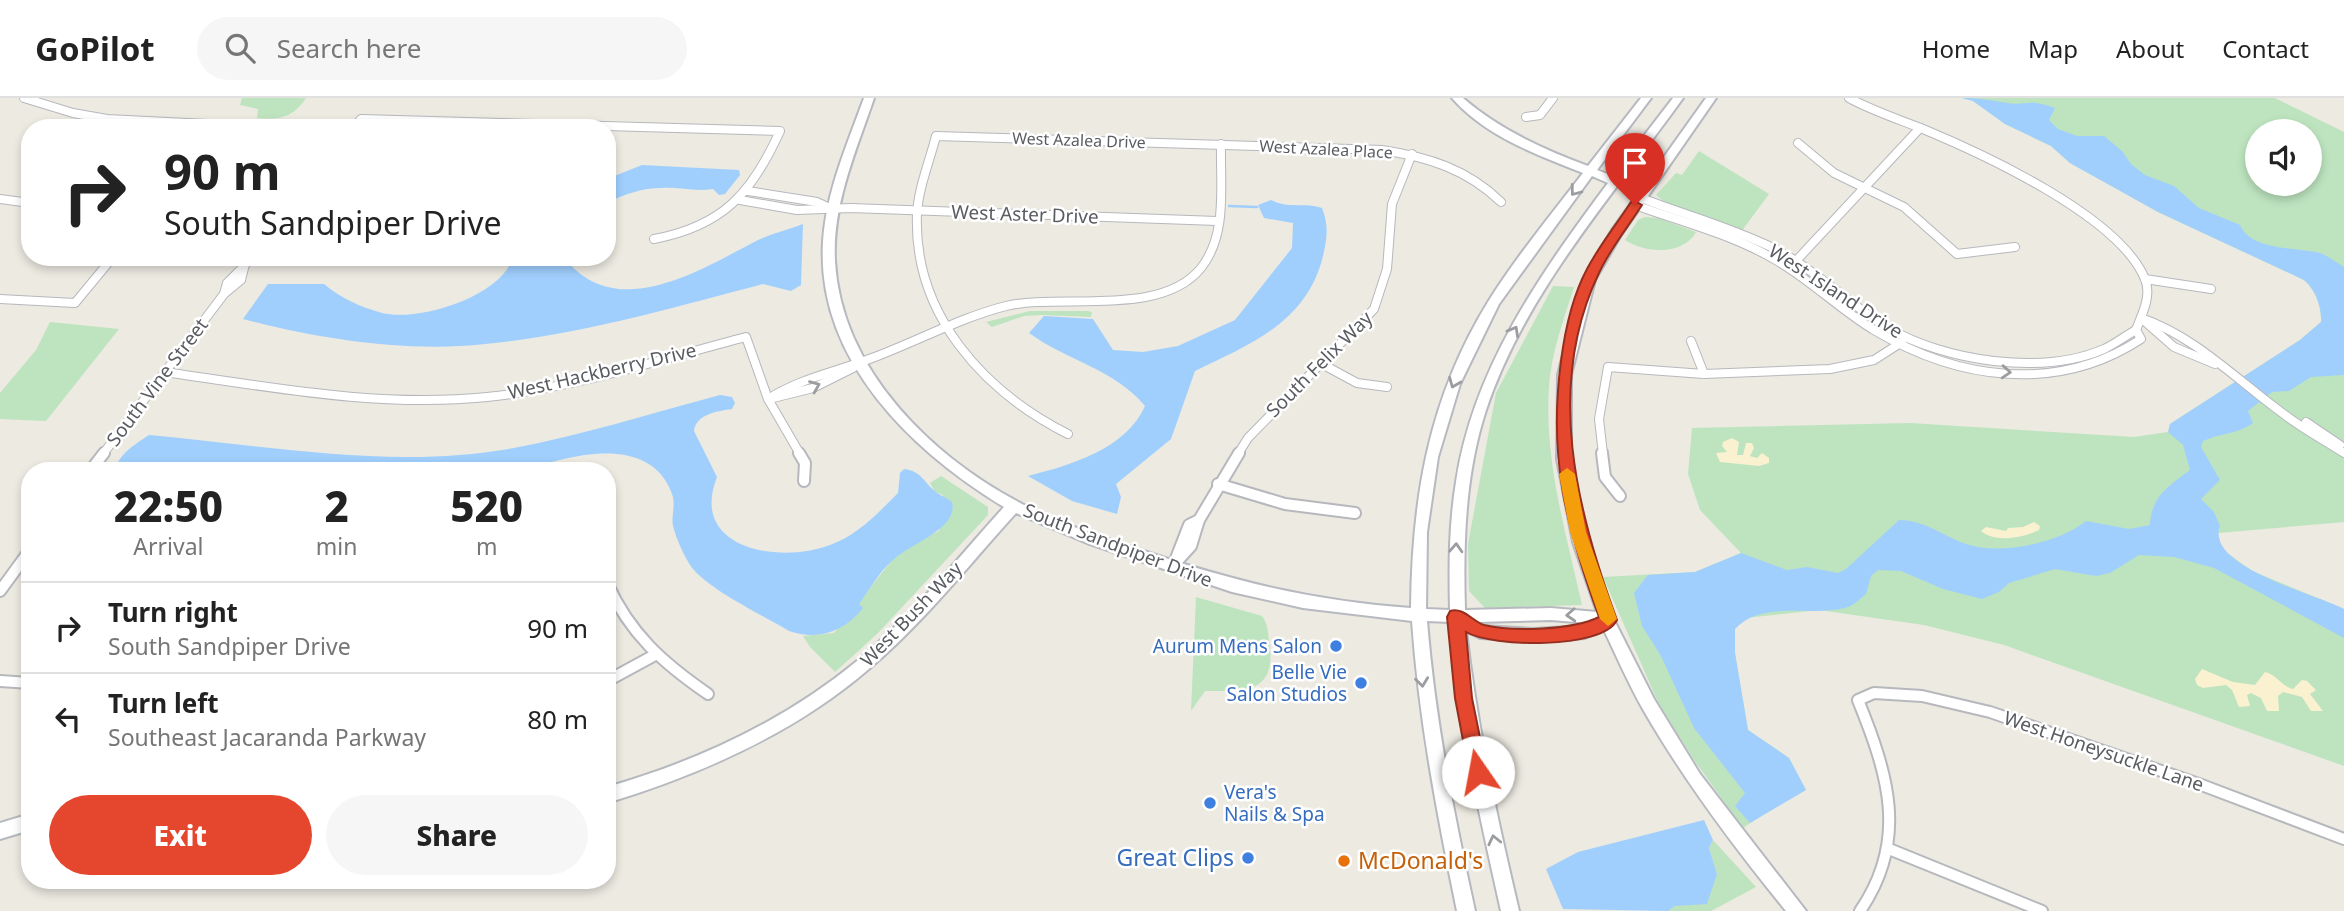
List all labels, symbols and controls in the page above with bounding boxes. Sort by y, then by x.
search box [197,17,687,80]
text: GoPilot [35,26,155,71]
icon: search [221,29,259,67]
text: Search here [277,30,421,66]
text: Home [1922,32,1990,65]
text: Map [2028,32,2078,65]
text: About [2116,32,2184,65]
text: Contact [2222,32,2309,65]
map controls [2245,119,2322,196]
button: sound [2245,119,2322,196]
street label: West Azalea Drive [1012,127,1146,153]
pin [1605,133,1665,205]
street label: West Azalea Place [1259,135,1393,163]
text: 90 m [164,138,281,204]
icon: arrive [1616,144,1654,182]
icon: right [49,147,140,238]
one-way arrow [1571,184,1583,196]
street label: West Aster Drive [951,198,1099,230]
text: South Sandpiper Drive [164,201,502,244]
street label: West Island Drive [1764,238,1908,344]
street label: South Felix Way [1260,305,1378,423]
street label: South Vine Street [100,313,214,451]
one-way arrow [1506,325,1519,338]
street label: West Hackberry Drive [505,337,699,405]
one-way arrow [2001,364,2012,379]
one-way arrow [1448,376,1462,388]
one-way arrow [809,381,821,395]
text: 22:50 [114,477,223,534]
text: 2 [324,477,349,534]
text: 520 [450,477,523,534]
street label: South Sandpiper Drive [1020,497,1216,593]
text: Arrival [133,530,203,562]
text: min [316,530,357,562]
text: m [476,530,497,562]
one-way arrow [1448,543,1463,554]
street label: West Bush Way [854,556,968,672]
text: Turn right [108,594,238,630]
one-way arrow [1565,607,1576,622]
icon: right [49,609,87,647]
text: 90 m [527,610,588,646]
text: South Sandpiper Drive [108,630,351,662]
place label: Aurum Mens Salon [1153,633,1322,659]
marker: Aurum Mens Salon [1328,638,1344,654]
place label: Belle Vie Salon Studios [1227,659,1347,707]
marker: Belle Vie Salon Studios [1353,675,1369,691]
one-way arrow [1414,677,1429,688]
text: Turn left [108,685,219,721]
icon: left [49,700,87,738]
text: 80 m [527,701,588,737]
street label: West Honeysuckle Lane [2000,705,2208,797]
text: Southeast Jacaranda Parkway [108,721,426,753]
position arrow [1441,735,1515,809]
place label: Vera's Nails & Spa [1224,779,1325,827]
button: Exit [49,795,312,875]
button: Share [326,795,588,875]
marker: Vera's Nails & Spa [1202,795,1218,811]
one-way arrow [1488,834,1502,846]
place label: Great Clips [1116,841,1234,873]
place label: McDonald's [1358,844,1483,876]
marker: Great Clips [1240,850,1256,866]
marker: McDonald's [1336,853,1352,869]

